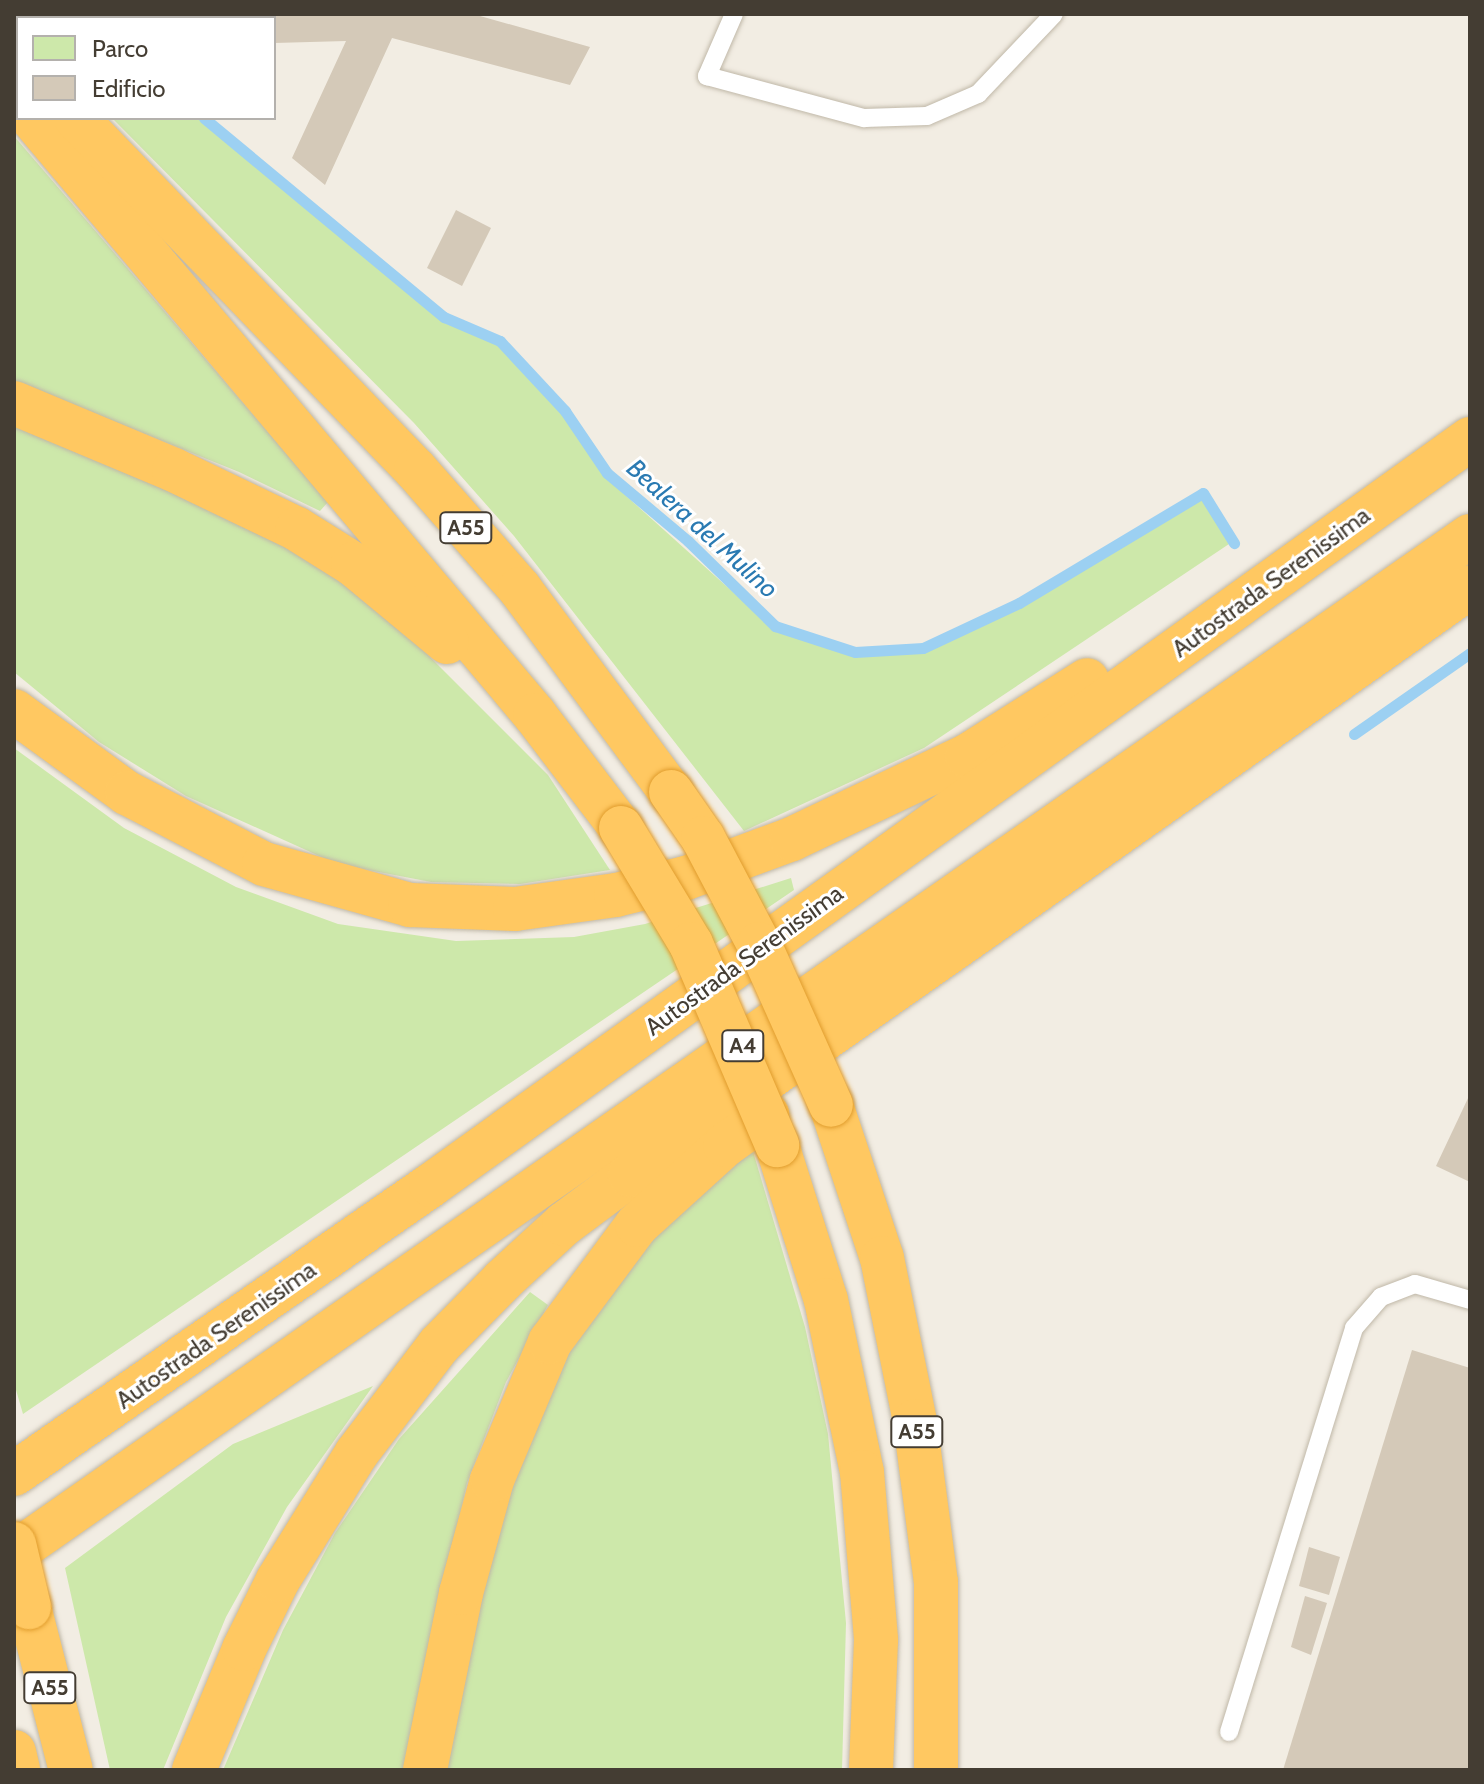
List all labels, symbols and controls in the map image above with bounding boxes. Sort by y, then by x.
legend [16,16,276,120]
text: Parco [92,34,148,63]
text: Edificio [92,74,166,103]
water label: Bealera del Mulino [620,453,784,605]
street label: Autostrada Serenissima [1167,501,1375,663]
road number: A55 [438,510,494,546]
street label: Autostrada Serenissima [640,879,848,1041]
road number: A4 [721,1028,765,1064]
street label: Autostrada Serenissima [111,1255,321,1415]
road number: A55 [889,1414,945,1450]
road number: A55 [22,1670,78,1706]

